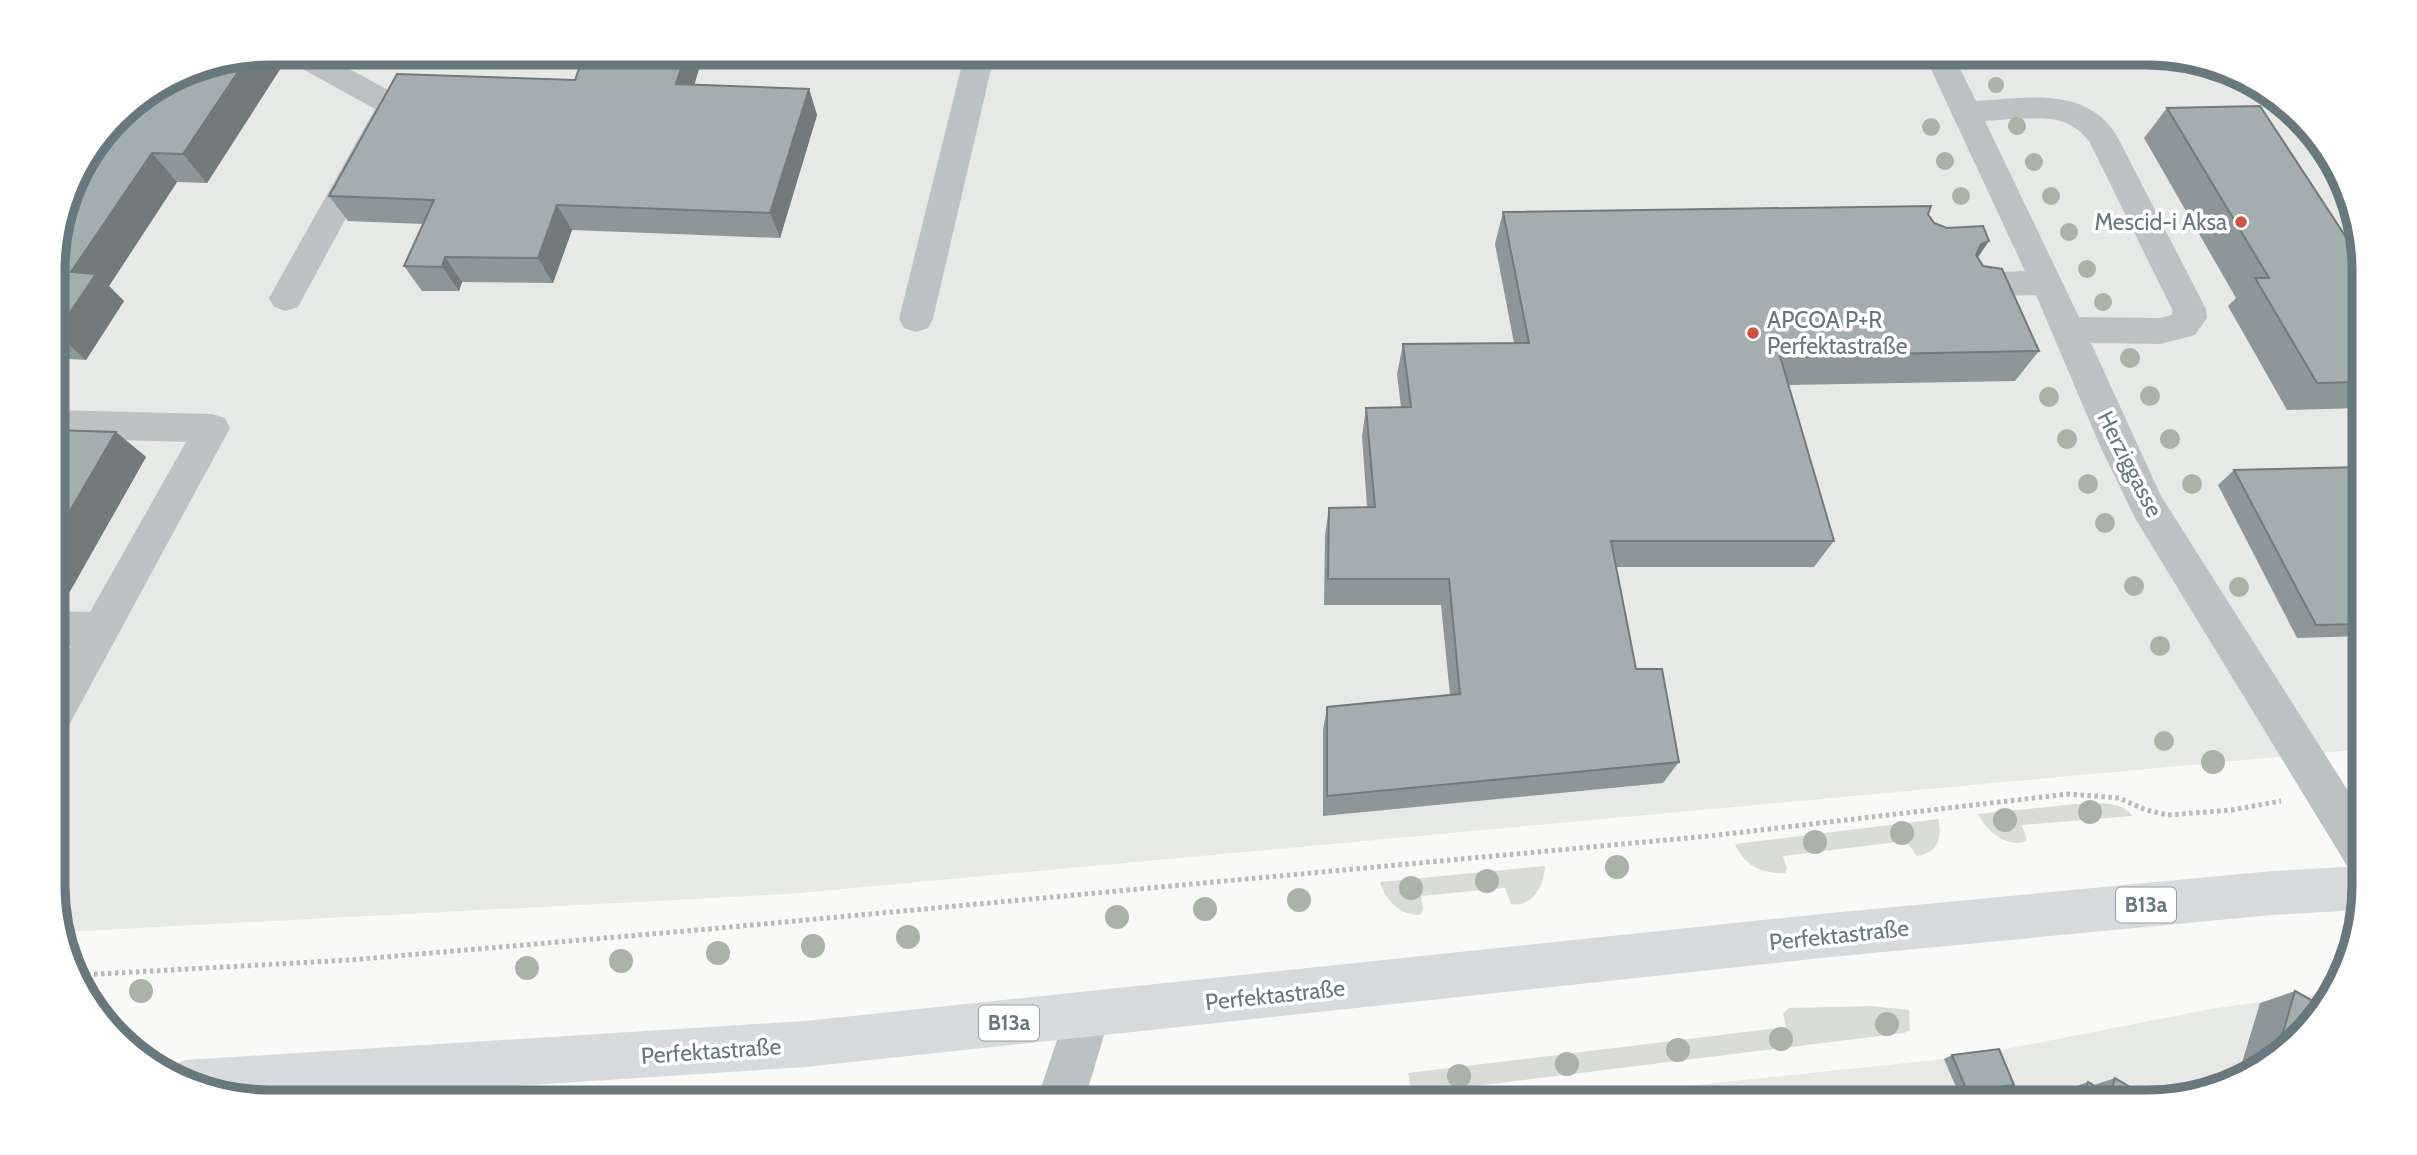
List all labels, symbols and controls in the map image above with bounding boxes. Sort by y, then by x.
place label: Mescid-i Aksa [2094,208,2227,236]
marker: Mescid-i Aksa [2233,214,2249,230]
place label: APCOA P+R Perfektastraße [1767,306,1908,360]
marker: APCOA P+R Perfektastraße [1745,325,1761,341]
street label: Herziggasse [2091,406,2169,522]
road number: B13a [2116,888,2176,922]
street label: Perfektastraße [1768,914,1911,956]
street label: Perfektastraße [1204,974,1347,1016]
road number: B13a [979,1006,1039,1040]
street label: Perfektastraße [640,1032,782,1070]

